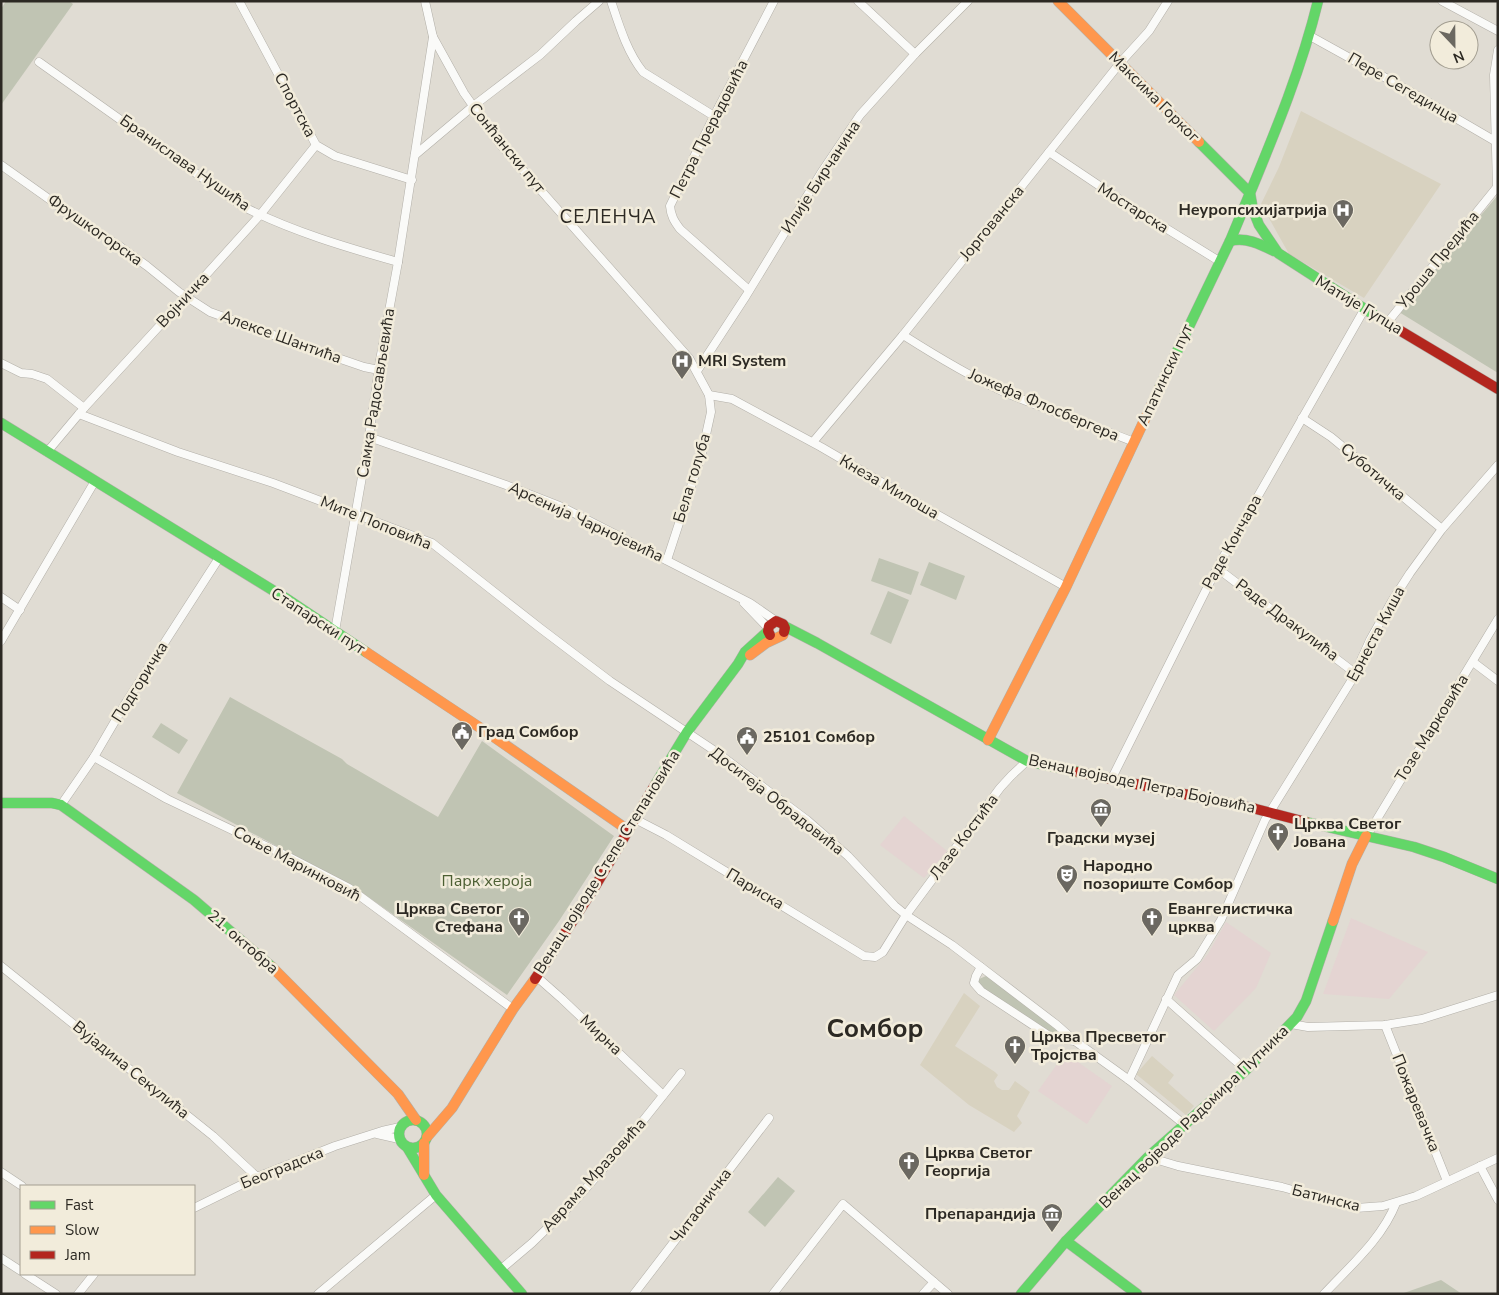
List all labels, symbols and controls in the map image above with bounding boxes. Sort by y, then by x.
north arrow [1429,20,1479,70]
text: N [1450,46,1467,67]
street label: Максима Горког [1104,47,1204,147]
street label: Пере Сегединца [1344,47,1462,129]
street label: Петра Прерадовића [664,56,754,202]
street label: Спортска [269,69,321,141]
street label: Сонћански пут [464,98,551,199]
street label: Бранислава Нушића [115,110,255,216]
street label: Илије Бирчанина [776,116,866,238]
street label: Мостарска [1093,177,1173,239]
street label: Јоргованска [954,181,1029,266]
street label: Фрушкогорска [43,189,147,271]
hospital icon: Неуропсихијатрија [1331,198,1355,229]
place label: Неуропсихијатрија [1178,199,1327,221]
district label: СЕЛЕНЧА [559,204,657,230]
street label: Уроша Предића [1391,206,1484,315]
street label: Војничка [152,267,214,333]
street label: Матије Гупца [1311,270,1407,340]
street label: Алексе Шантића [217,305,345,369]
street label: Самка Радосављевића [352,307,400,479]
street label: Апатински пут [1132,320,1199,429]
hospital icon: MRI System [670,349,694,380]
place label: MRI System [698,350,786,372]
street label: Јожефа Флосбергера [965,363,1122,447]
street label: Бела голуба [668,431,716,525]
street label: Суботичка [1336,438,1410,506]
street label: Кнеза Милоша [835,450,943,524]
street label: Арсенија Чарнојевића [505,476,667,568]
street label: Мите Поповића [317,491,435,555]
street label: Раде Кончара [1197,491,1267,593]
street label: Раде Дракулића [1231,574,1343,666]
street label: Стапарски пут [267,582,370,660]
street label: Ернеста Киша [1342,582,1410,686]
street label: Подгоричка [106,637,174,727]
street label: Тозе Марковића [1390,670,1474,786]
public building icon: Град Сомбор [450,720,474,751]
place label: Град Сомбор [478,721,579,743]
public building icon: 25101 Сомбор [735,725,759,756]
place label: 25101 Сомбор [763,726,875,748]
street label: Доситеја Обрадовића [705,742,849,860]
street label: Венац војводе Степе Степановића [529,746,685,978]
street label: Венац војводе Петра Бојовића [1026,749,1258,819]
street label: Лазе Костића [924,790,1004,884]
museum icon: Градски музеј [1089,797,1113,828]
place label: Црква Светог Јована [1293,813,1402,853]
street label: Соње Маринковић [229,821,365,907]
church icon: Црква Светог Јована [1266,821,1290,852]
place label: Градски музеј [1047,827,1155,849]
place label: Народно позориште Сомбор [1083,855,1233,895]
street label: Париска [722,863,788,915]
theatre icon: Народно позориште Сомбор [1055,863,1079,894]
park label: Парк хероја [442,870,532,892]
place label: Црква Светог Стефана [396,898,504,938]
place label: Евангелистичка црква [1168,898,1293,938]
street label: 21. октобра [203,905,283,979]
church icon: Црква Светог Стефана [507,906,531,937]
church icon: Евангелистичка црква [1140,906,1164,937]
street label: Мирна [575,1010,627,1060]
district label: Сомбор [826,1011,924,1046]
street label: Вујадина Секулића [68,1016,194,1124]
street label: Венац војводе Радомира Путника [1094,1020,1294,1214]
place label: Црква Пресветог Тројства [1031,1026,1167,1066]
church icon: Црква Пресветог Тројства [1003,1034,1027,1065]
street label: Пожаревачка [1386,1051,1446,1155]
street label: Аврама Мразовића [537,1113,651,1237]
street label: Београдска [237,1141,327,1195]
place label: Црква Светог Георгија [925,1142,1033,1182]
church icon: Црква Светог Георгија [897,1150,921,1181]
street label: Читаоничка [665,1164,737,1248]
street label: Батинска [1290,1179,1362,1217]
legend [20,1185,195,1275]
text: Fast [65,1195,94,1215]
museum icon: Препарандија [1040,1202,1064,1233]
place label: Препарандија [925,1203,1036,1225]
text: Slow [65,1220,100,1240]
text: Jam [64,1245,91,1265]

